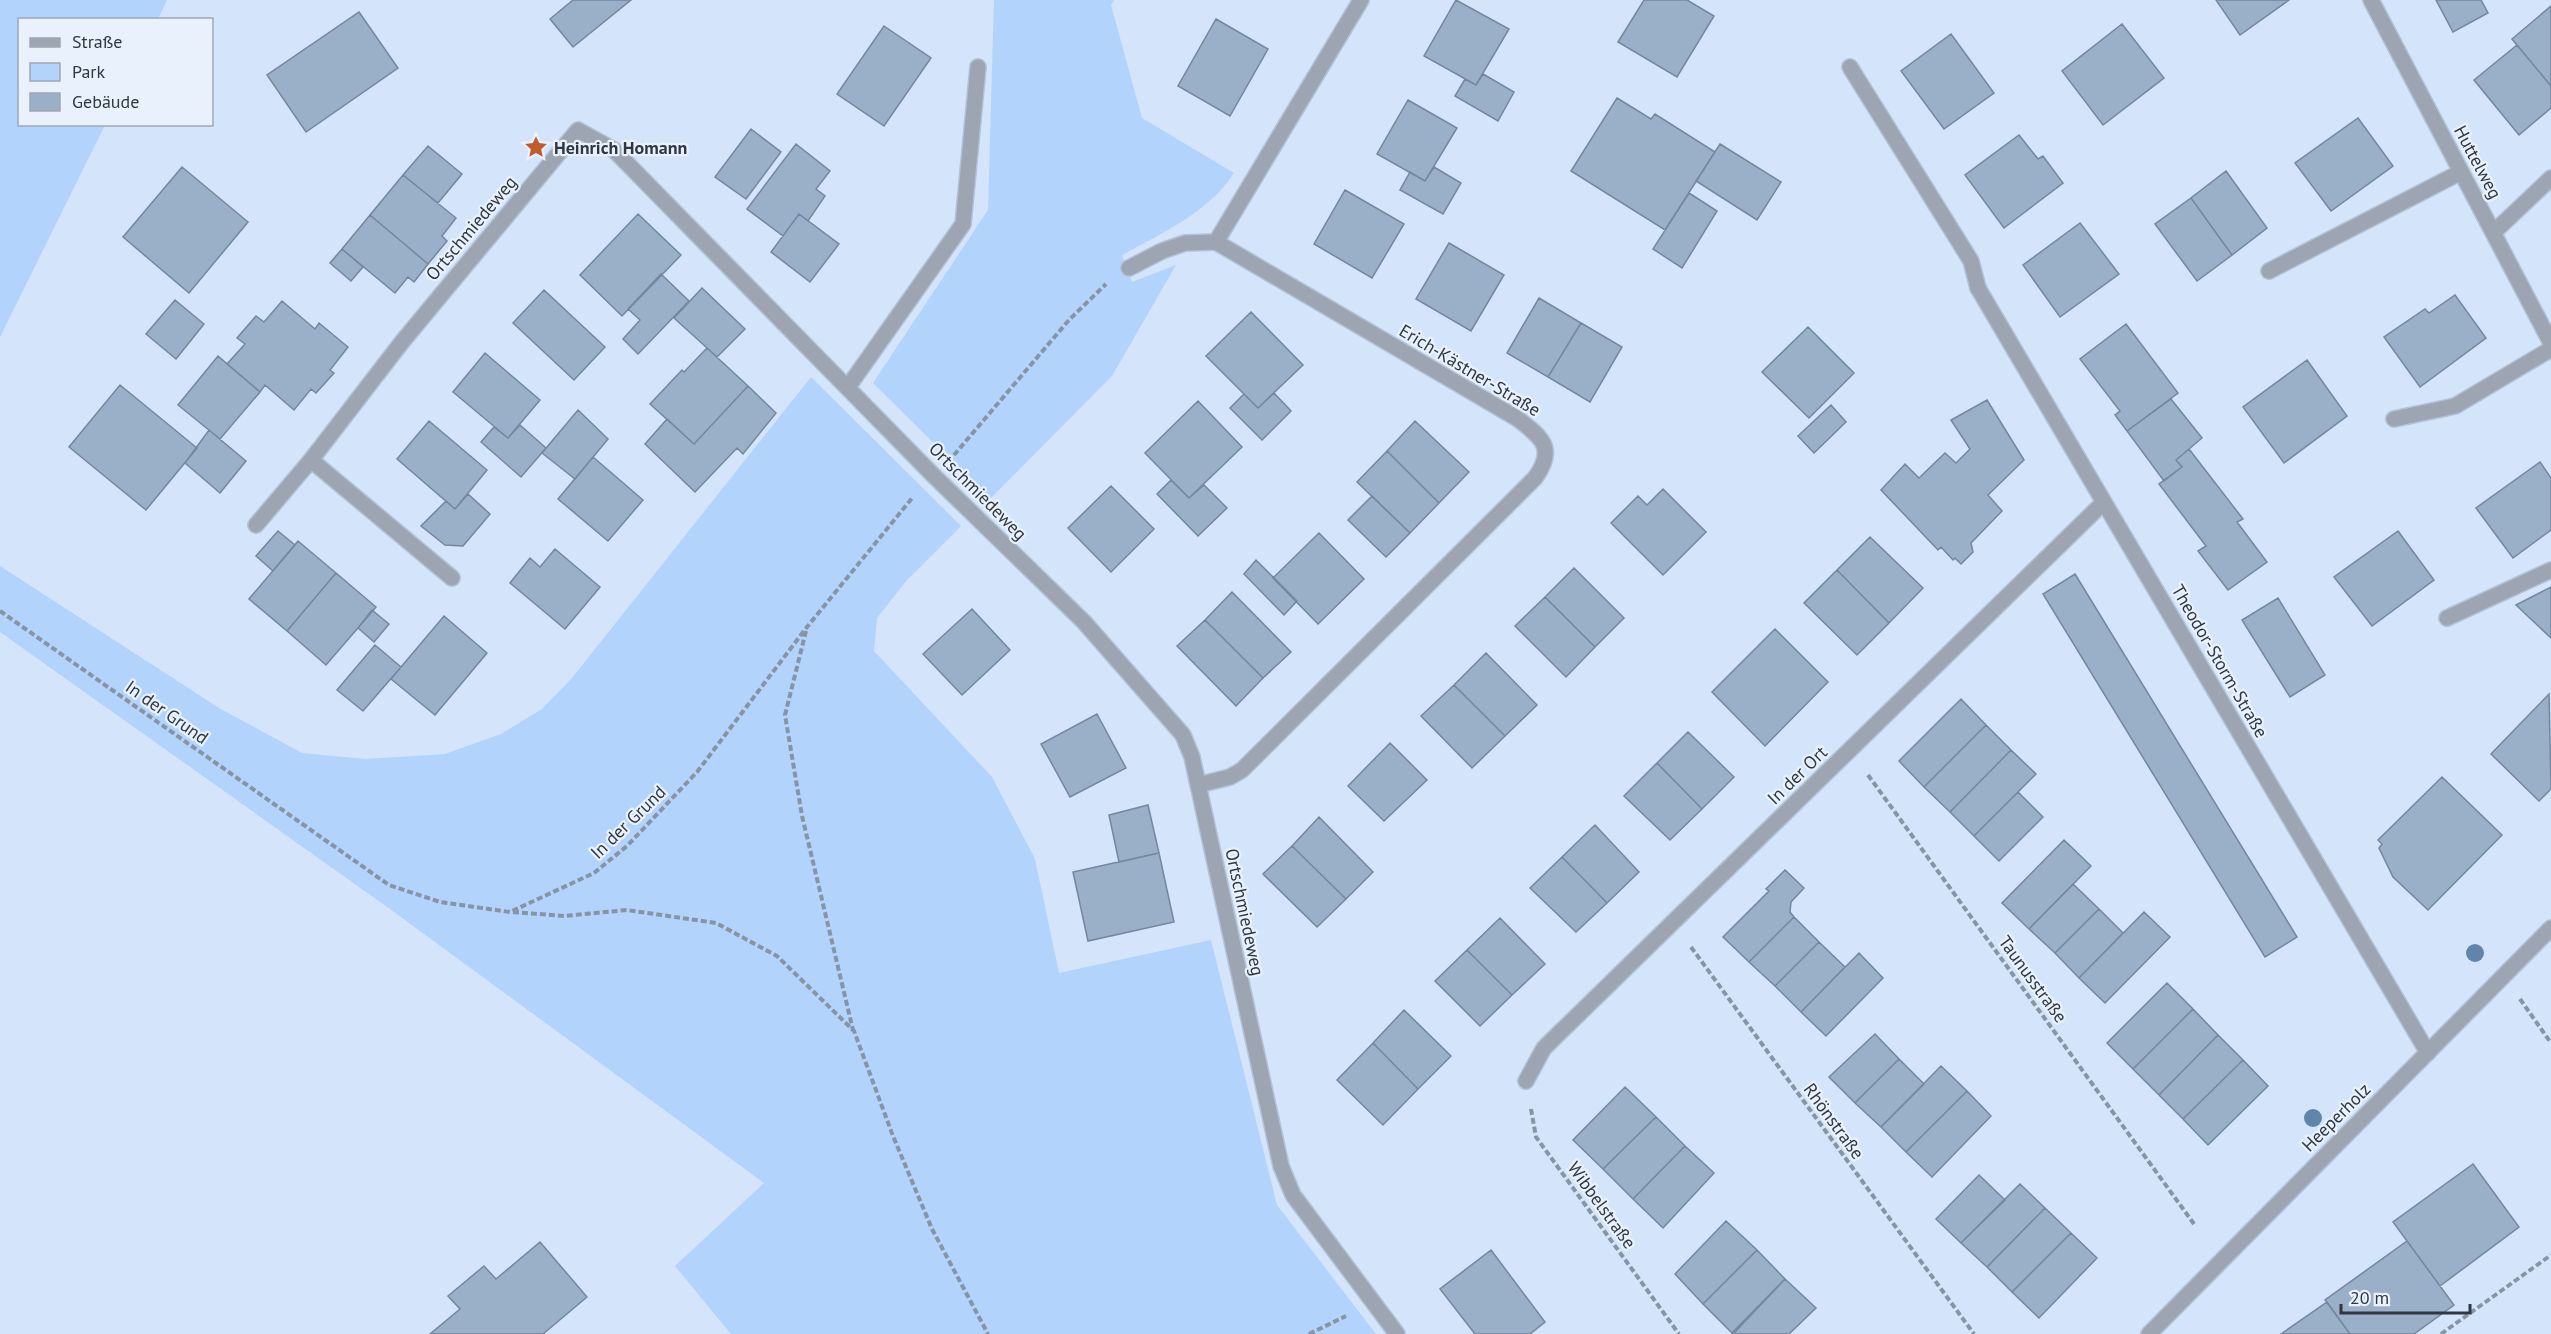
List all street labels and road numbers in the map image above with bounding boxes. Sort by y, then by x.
street label: Huttelweg [2449,121,2507,203]
street label: Ortschmiedeweg [421,171,521,285]
street label: Erich-Kästner-Straße [1395,319,1545,421]
street label: Ortschmiedeweg [924,437,1032,545]
street label: Theodor-Storm-Straße [2167,580,2273,742]
street label: In der Grund [121,675,213,749]
street label: In der Ort [1762,741,1832,809]
street label: In der Grund [585,780,671,864]
street label: Ortschmiedeweg [1220,846,1270,978]
street label: Taunusstraße [1994,931,2072,1027]
street label: Rhönstraße [1799,1078,1869,1164]
street label: Heeperholz [2297,1078,2375,1156]
street label: Wibbelstraße [1563,1157,1641,1253]

